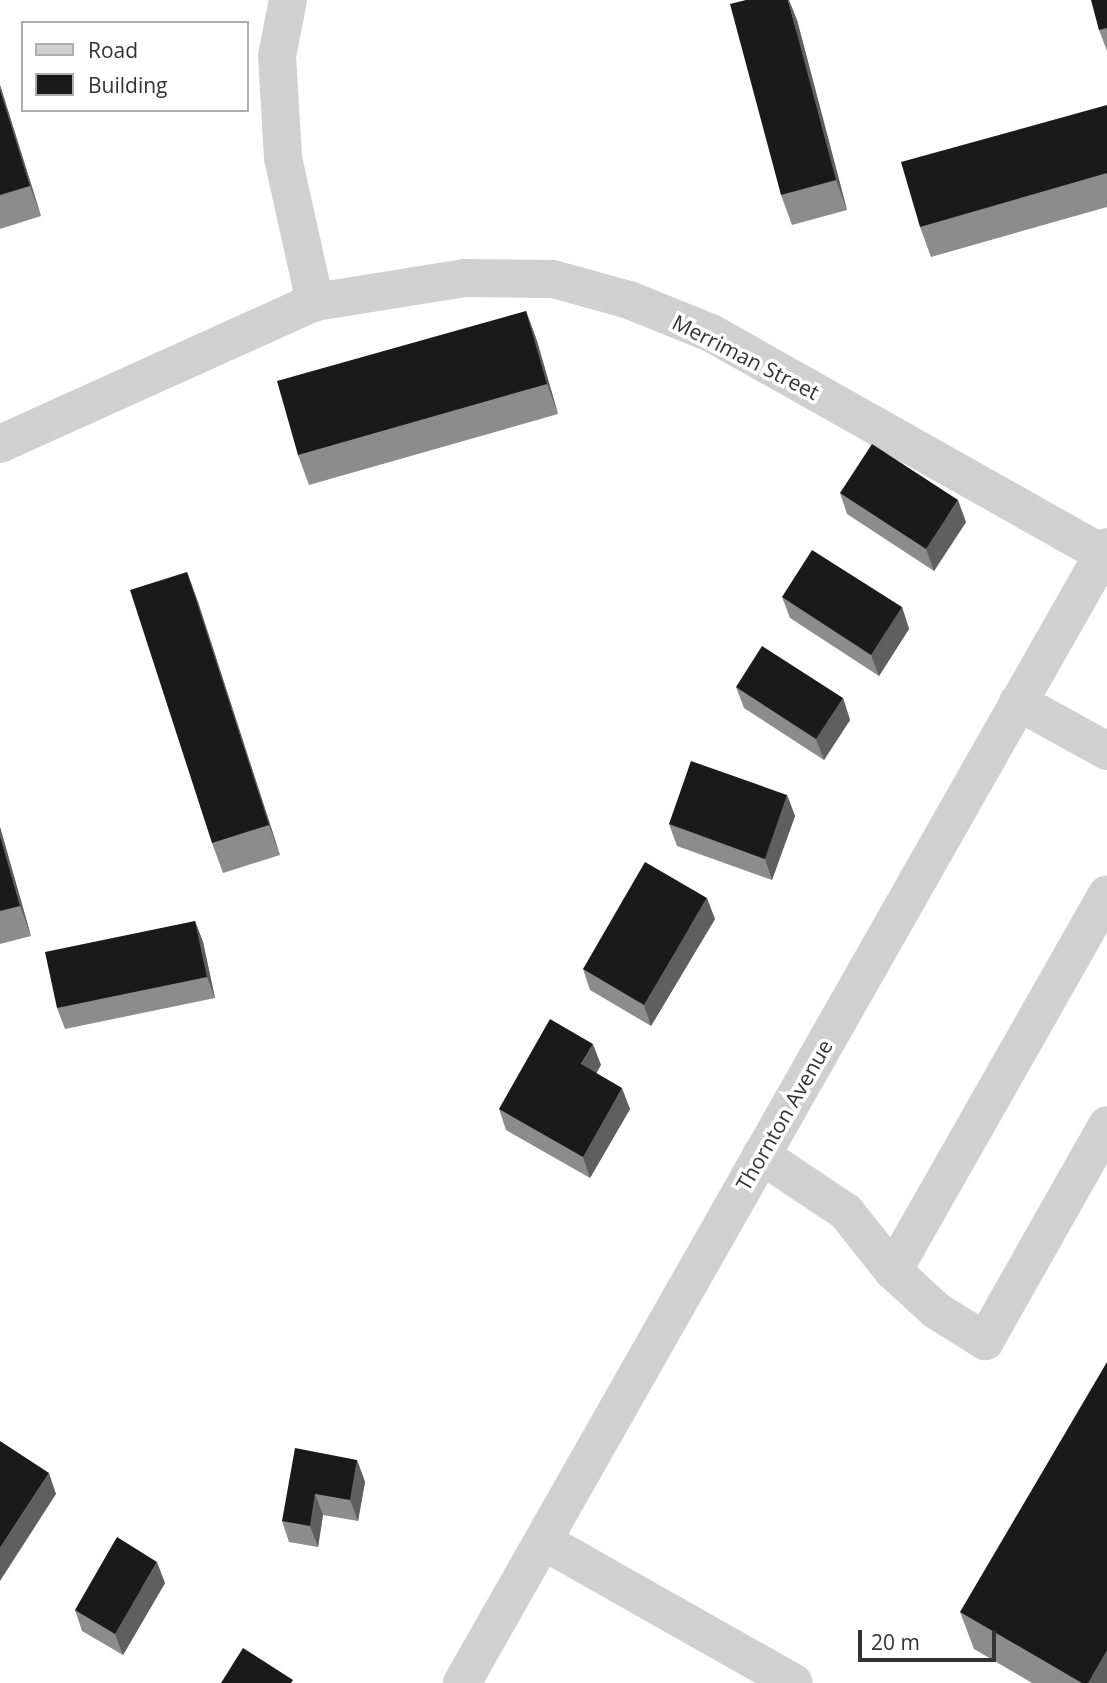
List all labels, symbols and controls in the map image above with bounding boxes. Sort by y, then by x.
legend [21,21,248,112]
text: Road [88,36,138,64]
text: Building [88,71,167,99]
street label: Merriman Street [668,309,824,405]
street label: Thornton Avenue [731,1035,837,1195]
scale bar [862,1616,1000,1660]
text: 20 m [871,1628,920,1656]

